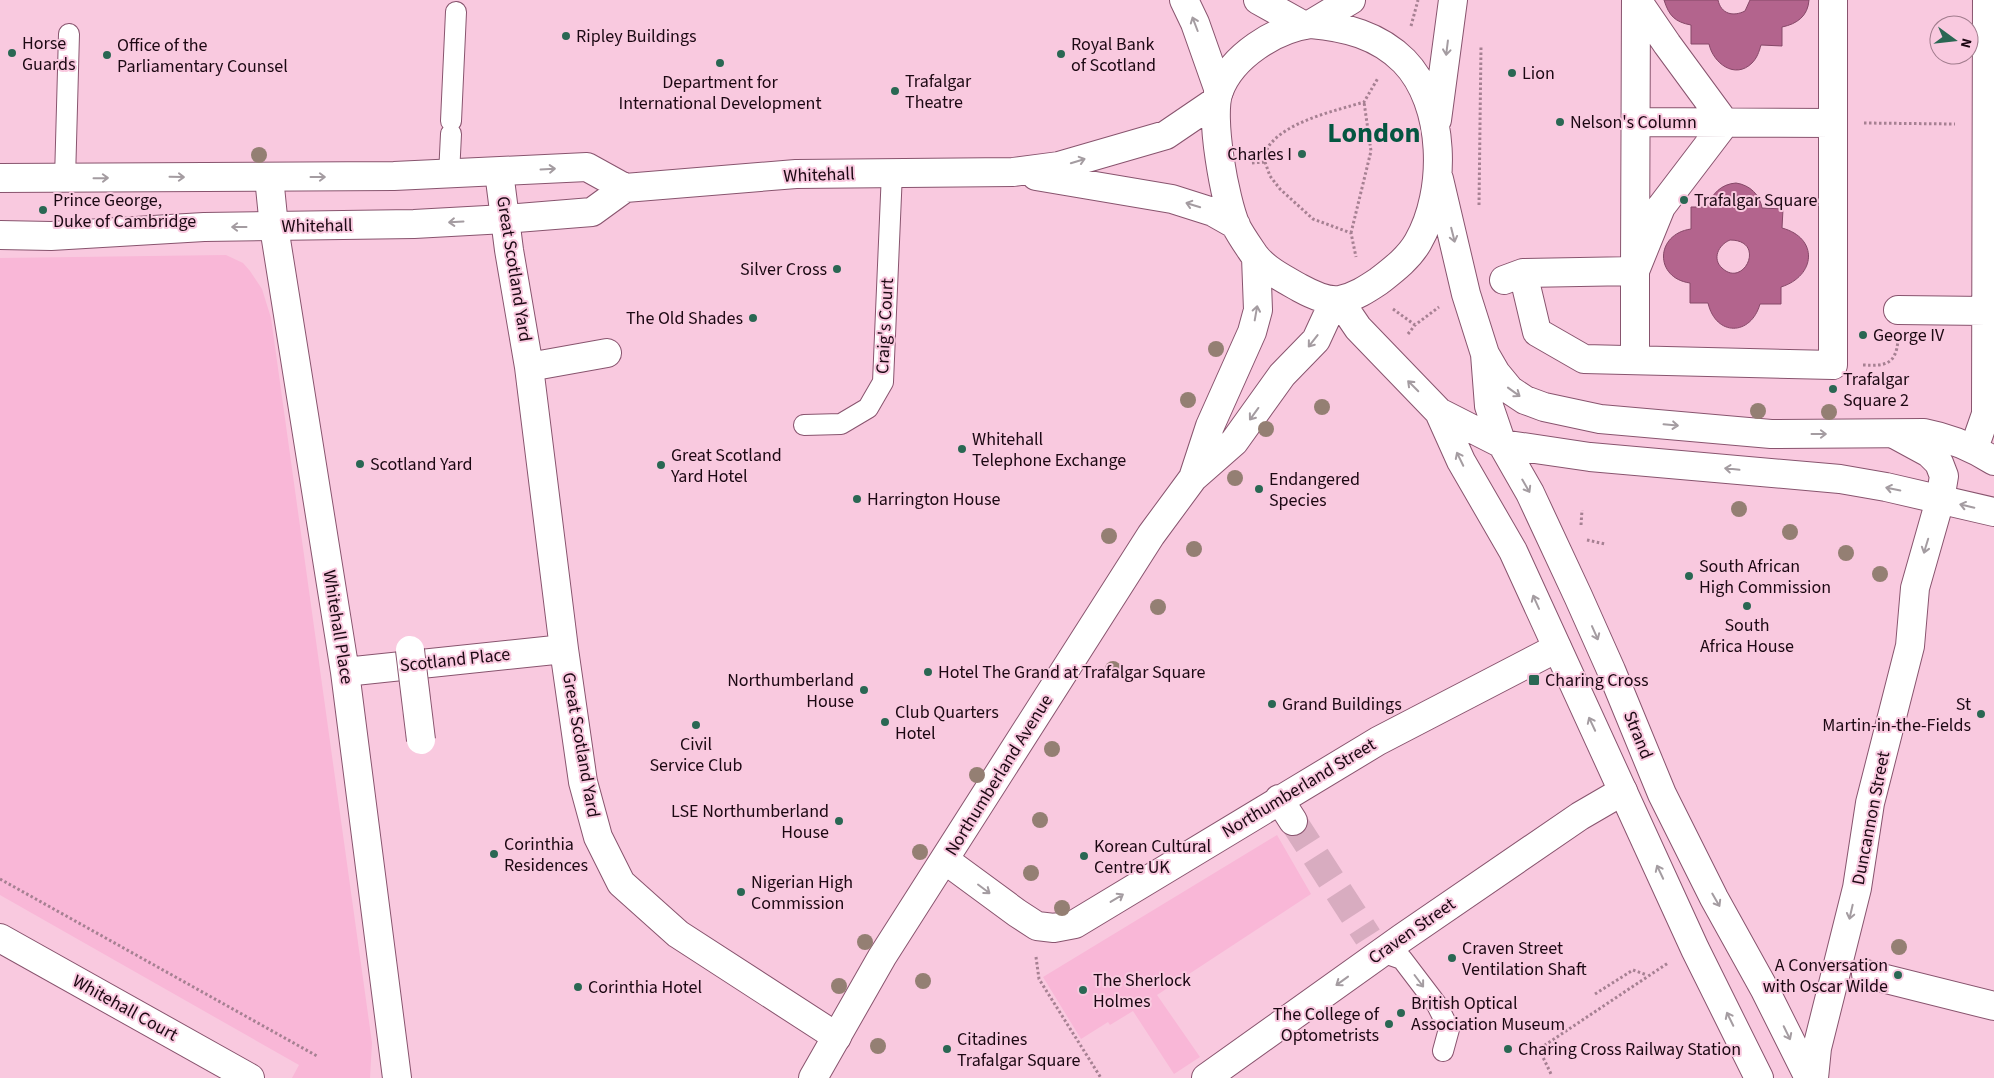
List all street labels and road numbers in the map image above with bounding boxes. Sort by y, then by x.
street label: Whitehall [783,161,855,189]
street label: Great Scotland Yard [490,194,538,344]
street label: Whitehall [281,213,353,239]
street label: Craig's Court [870,277,900,375]
street label: Whitehall Place [317,568,359,686]
street label: Scotland Place [399,642,511,678]
street label: Great Scotland Yard [556,670,606,820]
street label: Northumberland Avenue [939,689,1059,860]
street label: Strand [1617,707,1659,763]
street label: Northumberland Street [1217,732,1381,844]
street label: Duncannon Street [1846,749,1896,887]
street label: Craven Street [1363,892,1461,970]
street label: Whitehall Court [68,969,182,1047]

